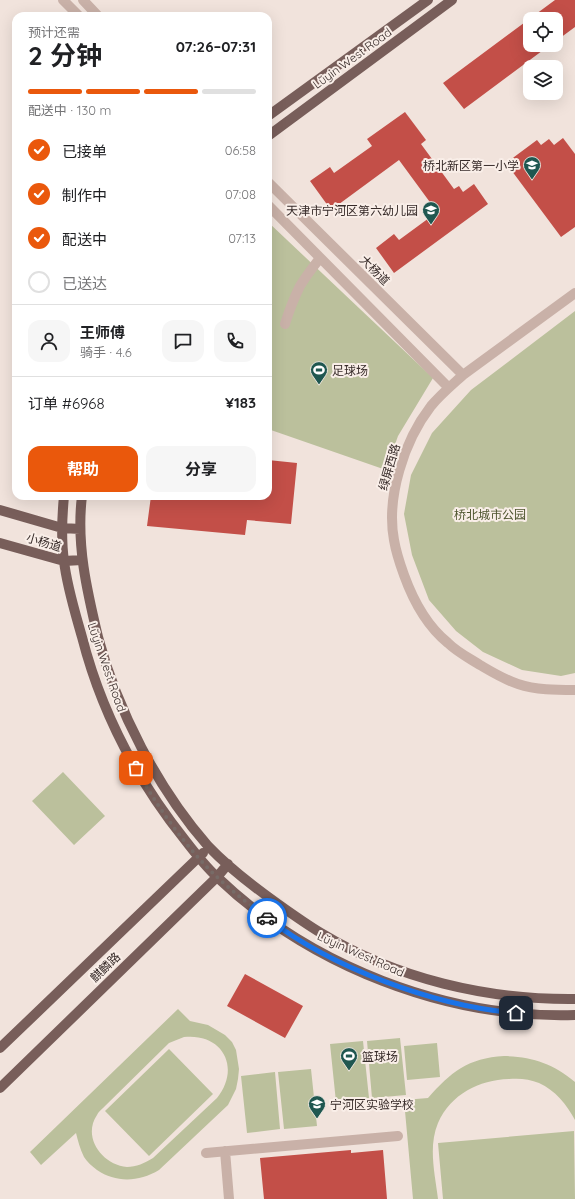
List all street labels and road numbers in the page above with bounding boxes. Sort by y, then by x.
street label: Lüyin West Road [310,24,394,92]
street label: 大杨道 [357,252,393,288]
street label: 绿屏西路 [375,442,403,492]
street label: 小杨道 [25,530,63,554]
street label: Lüyin West Road [85,620,129,714]
street label: Lüyin West Road [315,928,407,980]
street label: 麒麟路 [87,949,123,985]

